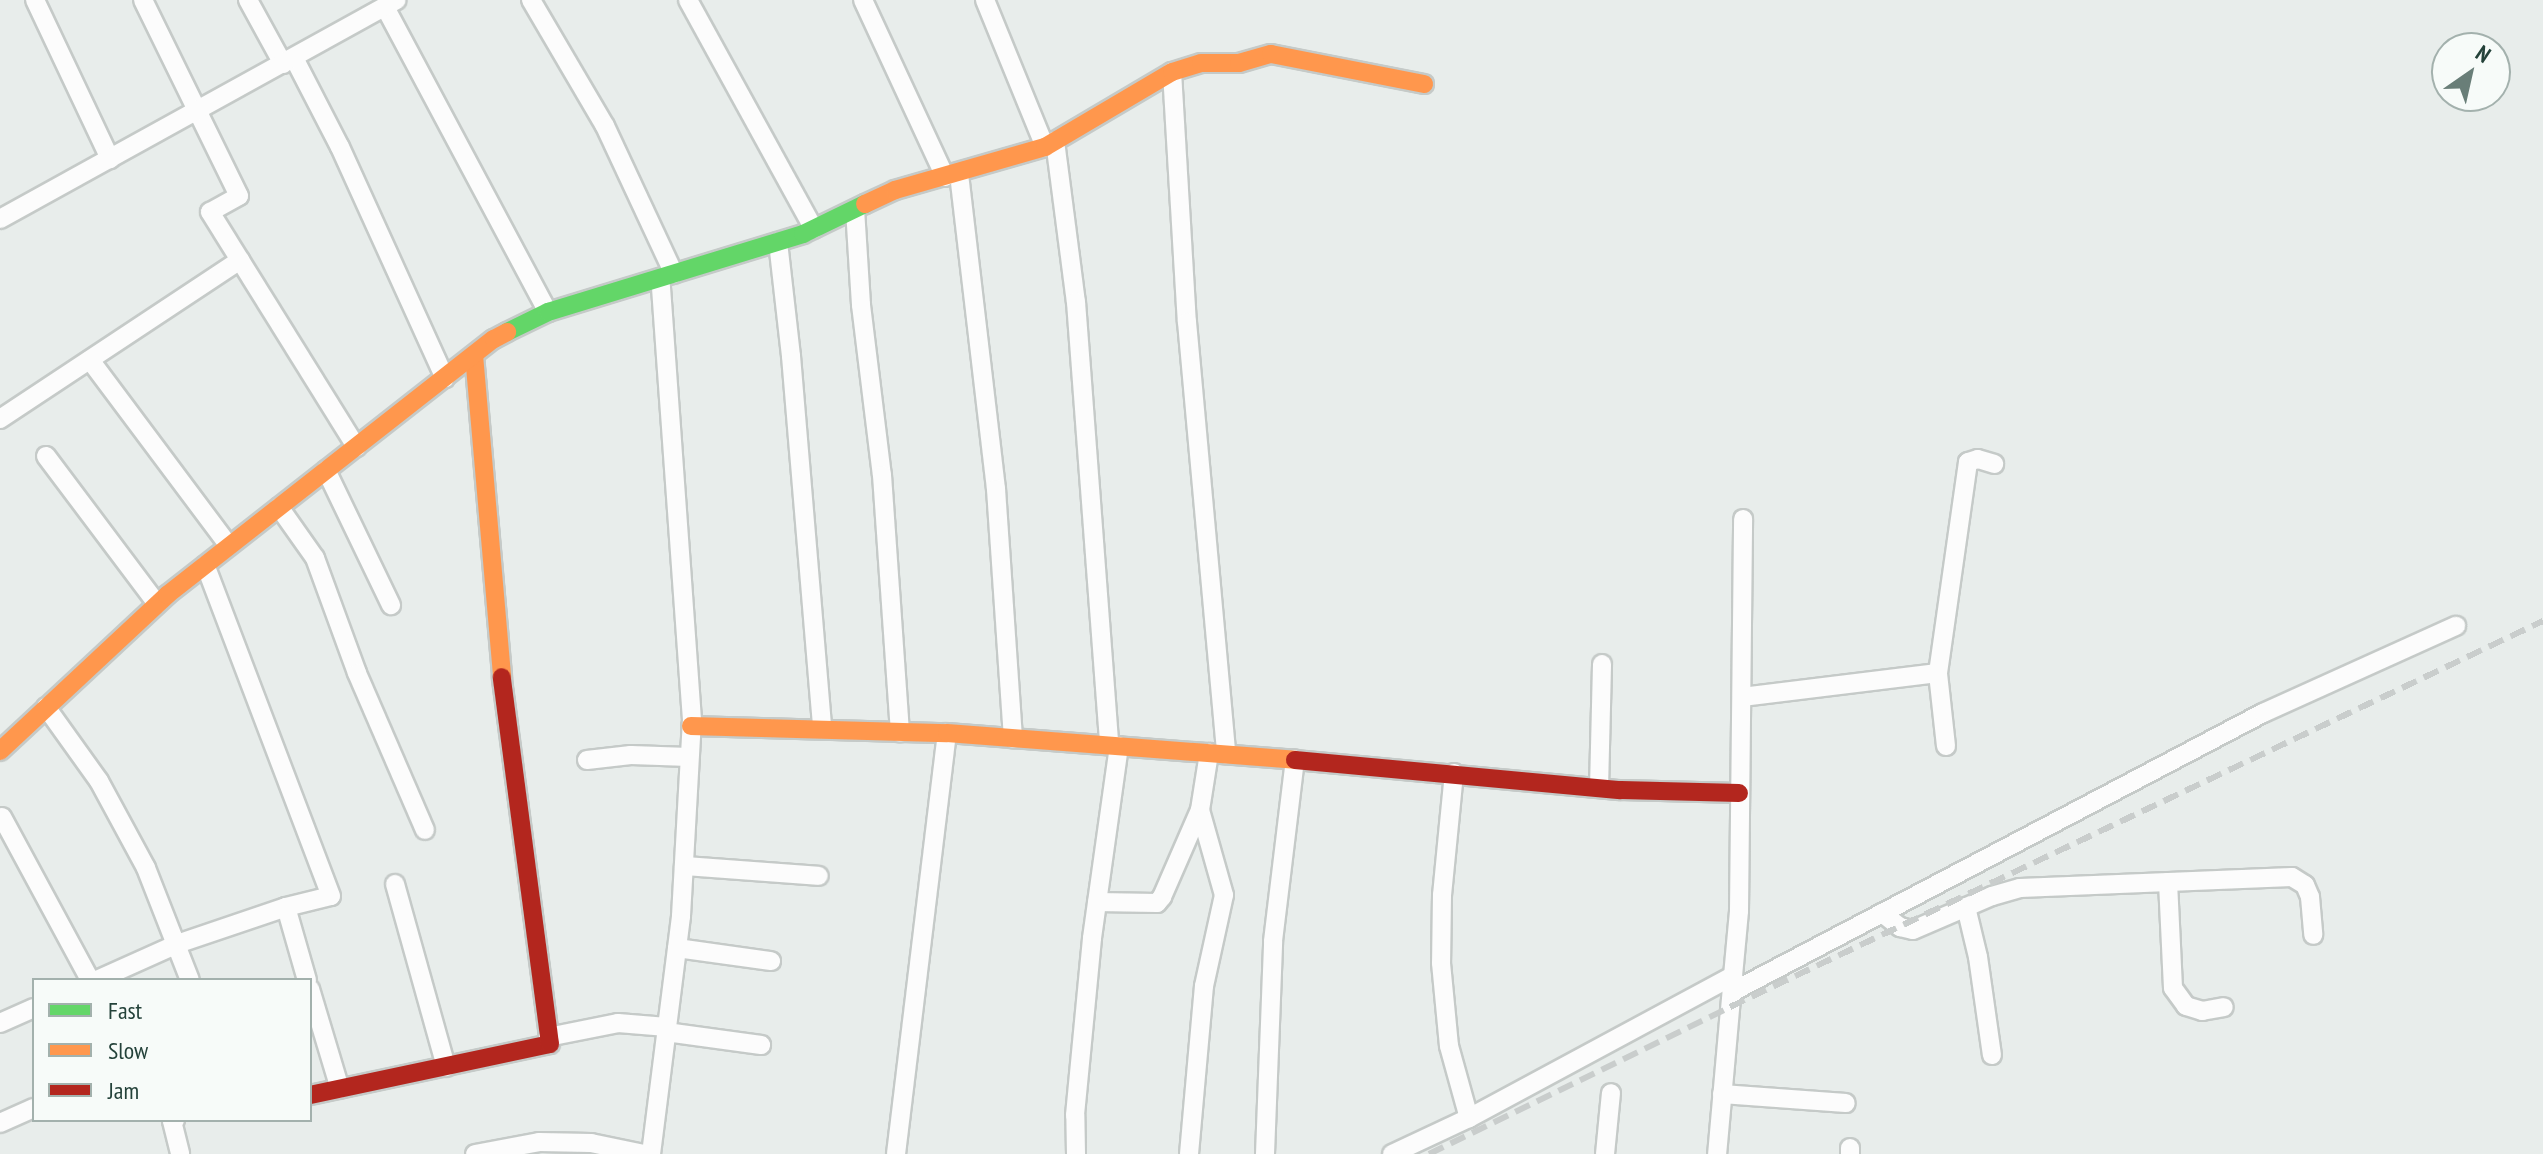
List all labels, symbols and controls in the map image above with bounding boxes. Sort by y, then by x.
north arrow [2431,32,2511,112]
text: N [2471,39,2496,69]
legend [32,978,312,1122]
text: Fast [108,995,142,1026]
text: Slow [108,1035,148,1066]
text: Jam [108,1075,139,1106]

